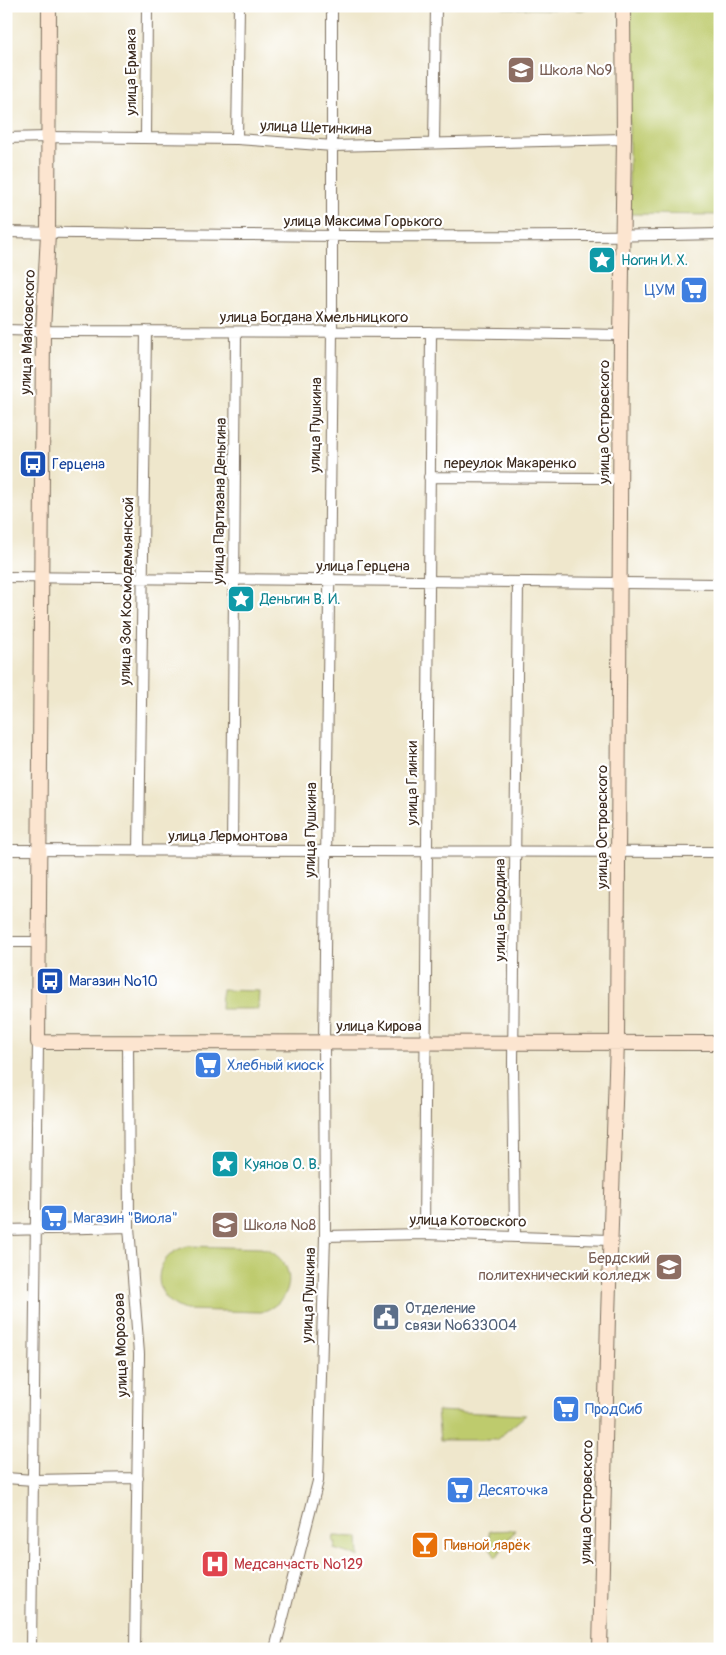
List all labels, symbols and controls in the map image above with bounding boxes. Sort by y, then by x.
street label: улица Ермака [122,28,141,117]
school or university icon: Школа №9 [506,55,536,85]
place label: Школа №9 [540,61,612,80]
street label: улица Щетинкина [259,117,372,139]
street label: улица Максима Горького [283,212,442,231]
place icon: Ногин И. Х. [587,245,617,275]
place label: Ногин И. Х. [621,251,688,270]
street label: улица Маяковского [16,269,40,396]
supermarket icon: ЦУМ [679,275,709,305]
place label: ЦУМ [645,281,675,300]
street label: улица Богдана Хмельницкого [219,308,408,327]
street label: улица Островского [595,360,614,485]
street label: улица Пушкина [306,377,326,474]
street label: улица Партизана Деньгина [209,417,231,586]
bus stop icon: Герцена [18,449,48,479]
street label: переулок Макаренко [443,454,577,473]
place label: Герцена [52,455,105,474]
street label: улица Зои Космодемьянской [116,497,138,686]
street label: улица Герцена [315,557,410,576]
place icon: Деньгин В. И. [226,584,256,614]
place label: Деньгин В. И. [259,590,341,609]
street label: улица Глинки [403,741,422,826]
street label: улица Островского [593,765,612,890]
street label: улица Пушкина [301,782,321,879]
street label: улица Лермонтова [167,827,288,846]
street label: улица Бородина [491,859,510,962]
bus stop icon: Магазин №10 [35,966,65,996]
place label: Магазин №10 [69,972,158,991]
street label: улица Кирова [335,1017,422,1036]
supermarket icon: Хлебный киоск [193,1050,223,1080]
place label: Хлебный киоск [227,1056,325,1075]
place icon: Куянов О. В. [210,1149,240,1179]
place label: Куянов О. В. [244,1155,320,1174]
supermarket icon: Магазин "Виола" [39,1203,69,1233]
place label: Магазин "Виола" [73,1209,178,1228]
school or university icon: Школа №8 [210,1210,240,1240]
street label: улица Котовского [408,1210,527,1232]
place label: Школа №8 [244,1216,316,1235]
street label: улица Пушкина [298,1247,320,1344]
place label: Бердский политехнический колледж [478,1249,650,1285]
school or university icon: Бердский политехнический колледж [654,1252,684,1282]
street label: улица Морозова [110,1293,132,1398]
place label: Отделение связи №633004 [405,1299,517,1335]
public building icon: Отделение связи №633004 [371,1302,401,1332]
supermarket icon: ПродСиб [551,1394,581,1424]
place label: ПродСиб [585,1400,643,1419]
street label: улица Островского [576,1440,598,1565]
supermarket icon: Десяточка [445,1475,475,1505]
place label: Десяточка [478,1481,548,1500]
bar icon: Пивной ларёк [410,1530,440,1560]
place label: Пивной ларёк [444,1536,531,1555]
hospital icon: Медсанчасть №129 [200,1549,230,1579]
place label: Медсанчасть №129 [234,1555,363,1574]

